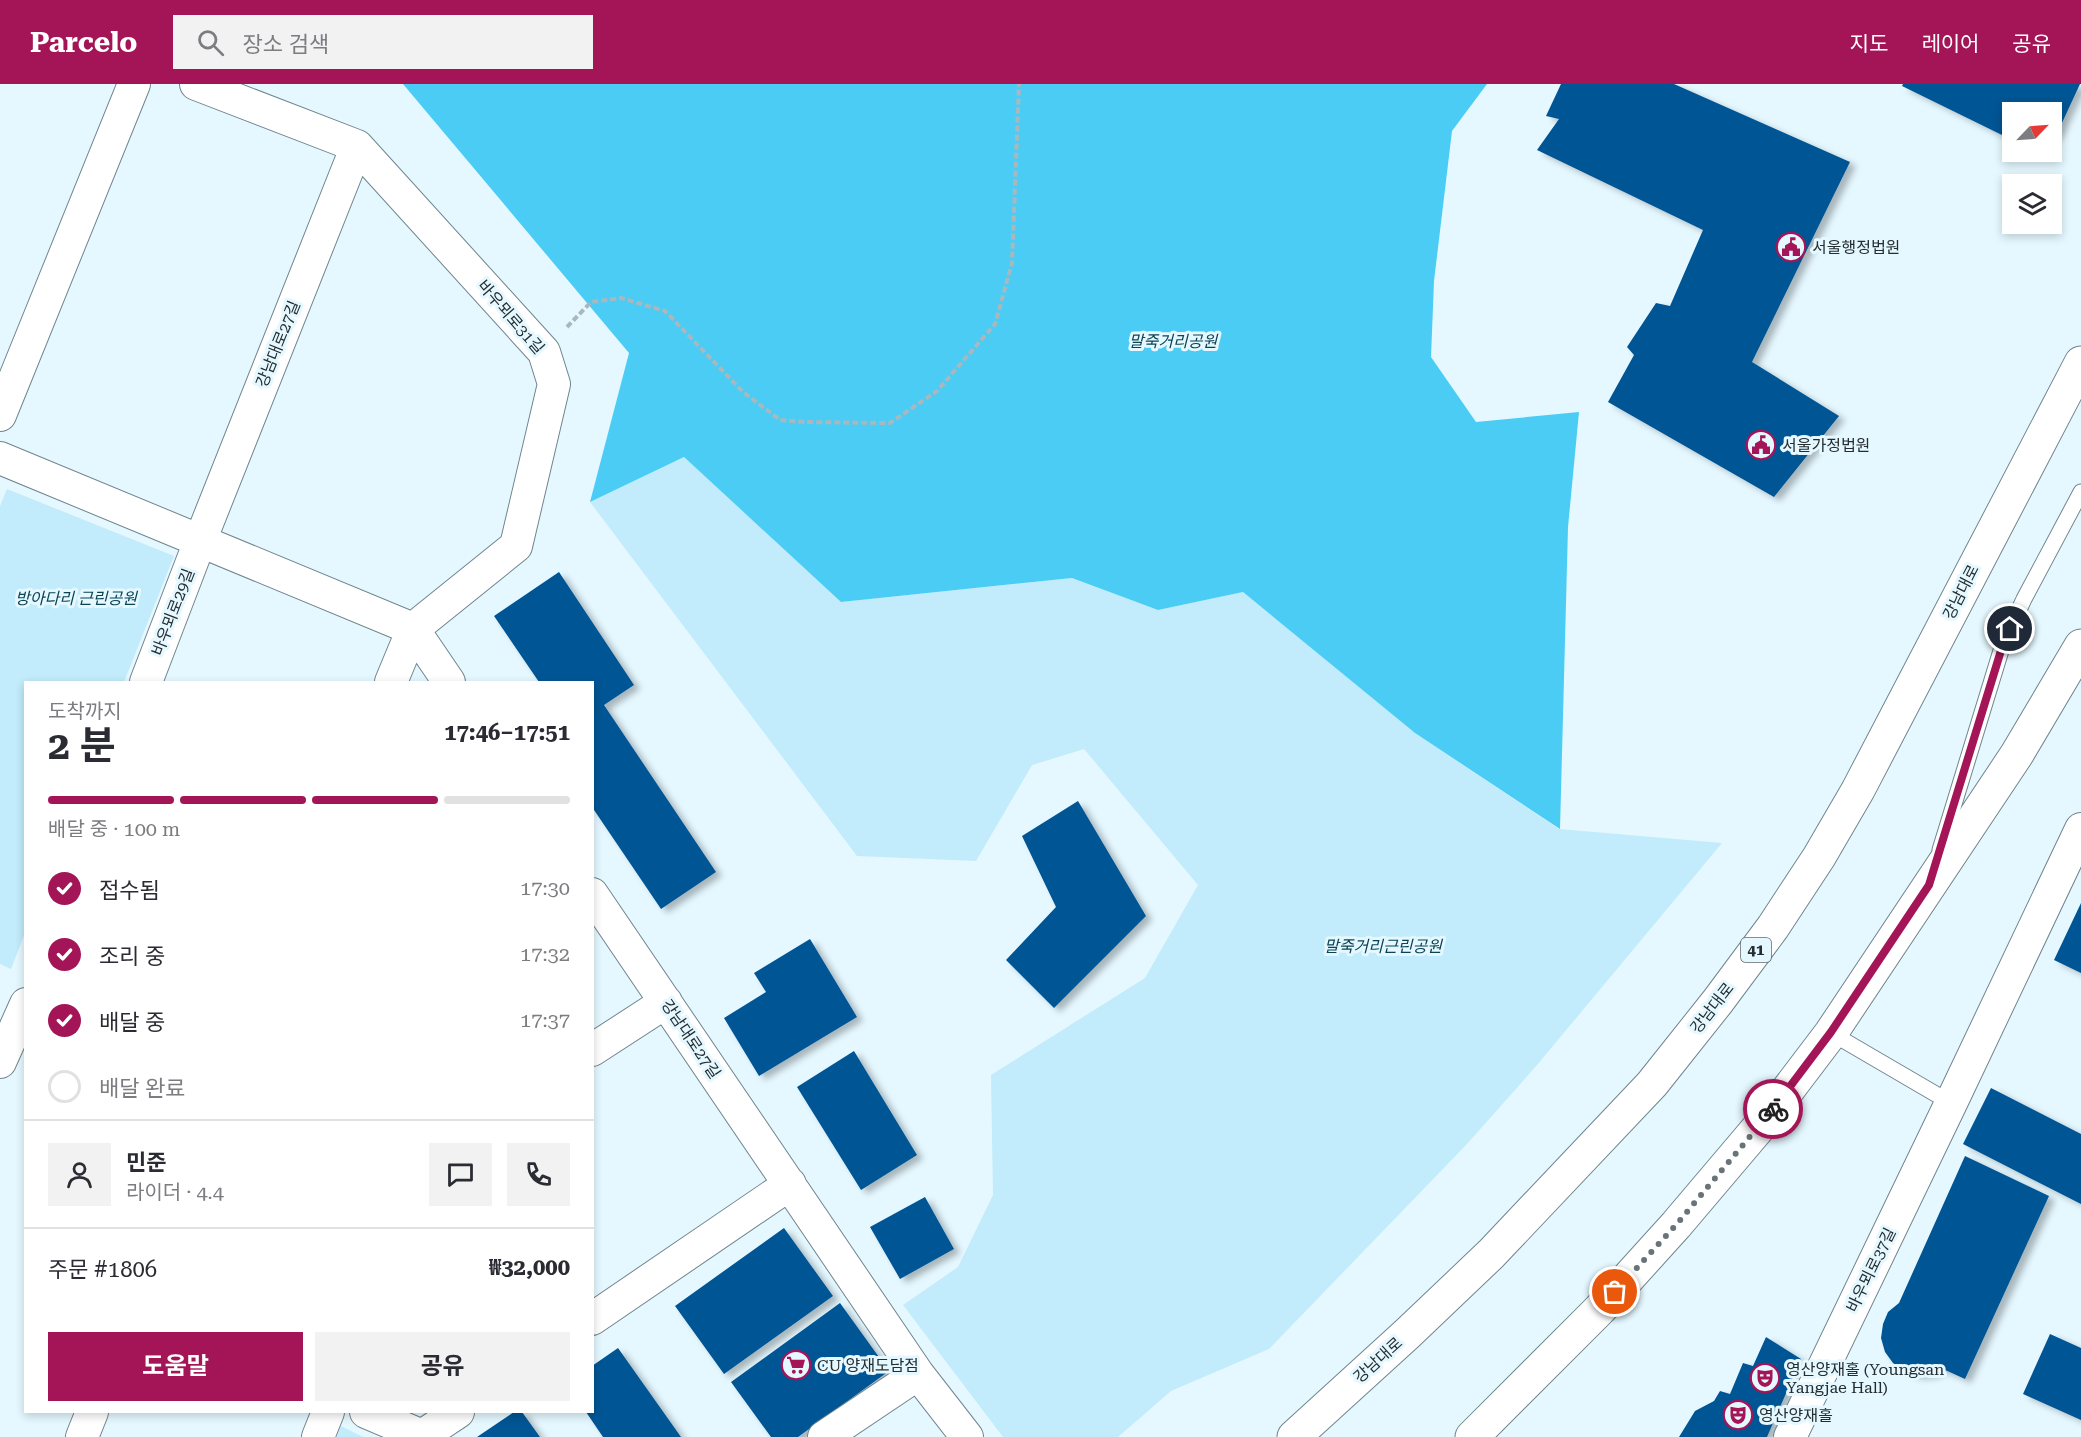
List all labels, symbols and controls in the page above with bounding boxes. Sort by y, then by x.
search box [173,15,593,69]
text: Parcelo [30,26,137,59]
icon: search [194,26,227,59]
text: 장소 검색 [242,32,329,57]
text: 지도 [1850,32,1888,56]
text: 레이어 [1921,32,1979,56]
text: 공유 [2012,32,2051,56]
north arrow [2002,102,2062,162]
map controls [2002,102,2062,234]
button: layers [2002,174,2062,234]
public building icon: 서울행정법원 [1775,231,1807,263]
place label: 서울행정법원 [1812,238,1900,257]
street label: 바우뫼로31길 [474,276,548,358]
street label: 강남대로27길 [252,298,304,390]
park label: 말죽거리공원 [1129,332,1218,351]
public building icon: 서울가정법원 [1745,429,1777,461]
place label: 서울가정법원 [1782,436,1870,455]
street label: 강남대로 [1939,561,1983,623]
street label: 바우뫼로29길 [148,566,198,658]
park label: 방아다리 근린공원 [15,589,138,608]
pin [1984,603,2035,654]
icon: home [1993,612,2026,645]
text: 도착까지 [48,699,122,723]
text: 17:46–17:51 [444,720,570,745]
text: 2 분 [48,723,116,769]
text: 배달 중 · 100 m [48,817,180,841]
icon: check [48,872,81,905]
text: 17:30 [520,876,570,900]
text: 접수됨 [99,878,160,903]
park label: 말죽거리근린공원 [1324,937,1443,956]
icon: check [48,938,81,971]
road number: 41 [1741,938,1771,962]
text: 17:32 [520,942,570,966]
text: 조리 중 [99,944,165,969]
street label: 강남대로 [1686,979,1738,1037]
street label: 강남대로27길 [658,996,724,1082]
icon: check [48,1004,81,1037]
text: 17:37 [520,1008,570,1032]
text: 배달 중 [99,1010,165,1035]
text: 배달 완료 [99,1076,186,1101]
courier [1743,1079,1803,1139]
icon: bike [1757,1093,1790,1126]
button: person [48,1143,111,1206]
button: chat [429,1143,492,1206]
button: phone [507,1143,570,1206]
text: 민준 [126,1150,166,1175]
text: 라이더 · 4.4 [126,1180,224,1204]
street label: 바우뫼로37길 [1842,1225,1900,1315]
text: ₩32,000 [489,1255,570,1280]
text: 주문 #1806 [48,1257,157,1282]
pin [1589,1266,1640,1317]
icon: bag [1598,1275,1631,1308]
button: 도움말 [48,1332,303,1401]
button: 공유 [315,1332,570,1401]
street label: 강남대로 [1350,1333,1406,1387]
supermarket icon: CU 양재도담점 [780,1349,812,1381]
place label: CU 양재도담점 [817,1356,919,1375]
place label: 영산양재홀 (Youngsan Yangjae Hall) [1786,1360,1944,1397]
theatre icon: 영산양재홀 (Youngsan Yangjae Hall) [1749,1362,1781,1394]
theatre icon: 영산양재홀 [1722,1399,1754,1431]
place label: 영산양재홀 [1759,1406,1833,1425]

